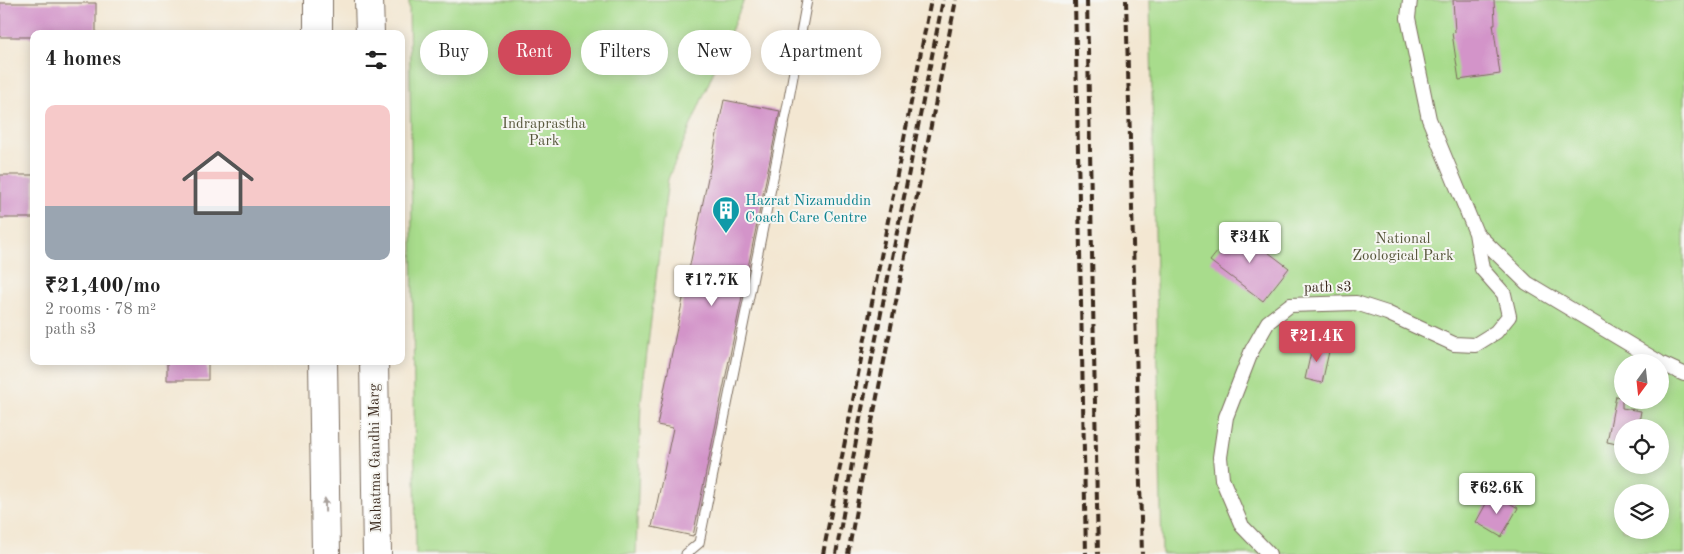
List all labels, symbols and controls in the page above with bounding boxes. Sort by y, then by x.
chip: Buy [420,30,488,75]
chip: Rent [498,30,571,75]
chip: Filters [581,30,668,75]
chip: New [678,30,751,75]
chip: Apartment [761,30,881,75]
icon: filters [362,46,390,74]
text: 4 homes [45,49,121,70]
park label: Indraprastha Park [502,117,587,149]
icon: home [173,138,263,228]
place label: Hazrat Nizamuddin Coach Care Centre [745,194,871,226]
building icon: Hazrat Nizamuddin Coach Care Centre [711,195,741,234]
pin: ₹34K [1220,222,1280,264]
text: ₹34K [1230,230,1270,246]
park label: National Zoological Park [1352,232,1454,264]
pin: ₹17.7K [671,264,753,307]
text: ₹17.7K [685,273,739,289]
text: ₹21,400/mo [45,276,161,297]
street label: path s3 [1304,280,1352,296]
text: 2 rooms · 78 m² [45,302,156,318]
pin: ₹21.4K [1276,320,1358,363]
text: path s3 [45,322,96,338]
text: ₹21.4K [1290,329,1344,345]
north arrow [1614,354,1669,409]
map controls [1614,354,1669,539]
street label: Mahatma Gandhi Marg [367,383,385,533]
button: locate [1614,419,1669,474]
pin: ₹62.6K [1456,472,1538,515]
text: ₹62.6K [1470,481,1524,497]
button: layers [1614,484,1669,539]
one-way arrow [321,497,329,513]

